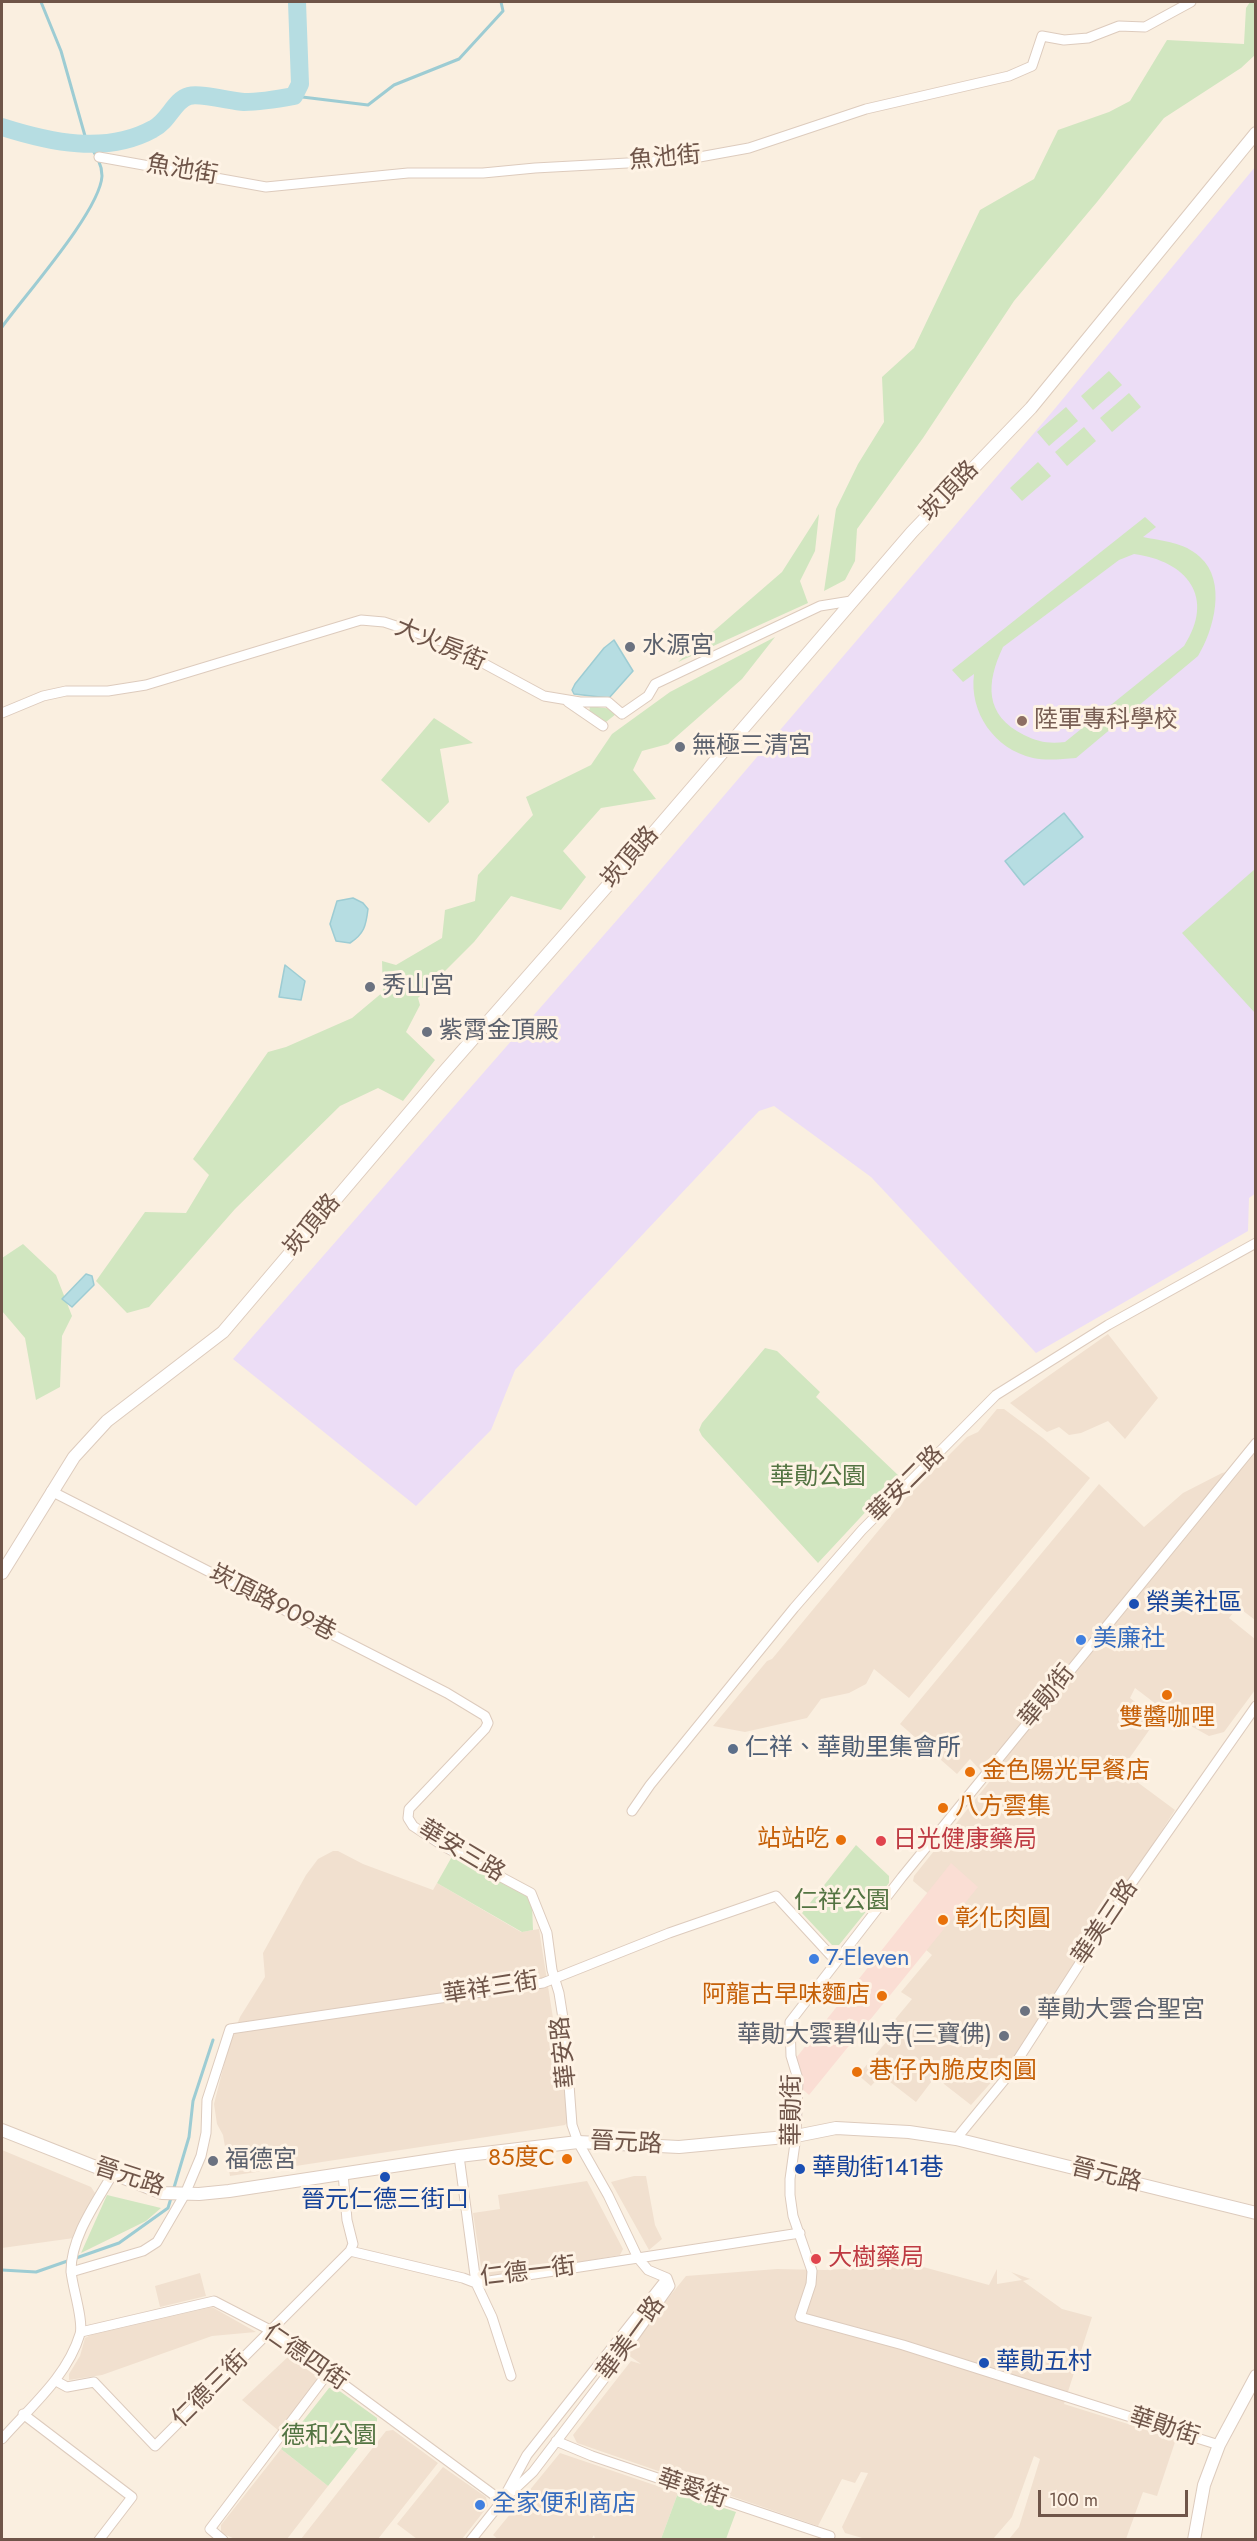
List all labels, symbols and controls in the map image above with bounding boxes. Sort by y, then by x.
street label: 魚池街 [628,142,702,176]
street label: 魚池街 [144,151,220,191]
street label: 崁頂路 [915,456,985,528]
street label: 大火房街 [390,614,490,678]
place label: 水源宮 [642,633,714,661]
marker: 水源宮 [623,640,637,654]
place label: 陸軍專科學校 [1034,707,1178,735]
marker: 陸軍專科學校 [1015,714,1029,728]
place label: 無極三清宮 [692,733,812,761]
marker: 無極三清宮 [673,740,687,754]
street label: 崁頂路 [597,821,665,895]
place label: 秀山宮 [382,973,454,1001]
marker: 秀山宮 [363,980,377,994]
place label: 紫霄金頂殿 [439,1018,559,1046]
marker: 紫霄金頂殿 [420,1025,434,1039]
street label: 崁頂路 [279,1189,347,1263]
street label: 華安二路 [863,1441,951,1529]
park label: 華勛公園 [770,1464,866,1492]
street label: 崁頂路909巷 [204,1560,340,1648]
place label: 榮美社區 [1146,1590,1242,1618]
marker: 榮美社區 [1127,1597,1141,1611]
place label: 美廉社 [1093,1626,1165,1654]
marker: 美廉社 [1074,1633,1088,1647]
street label: 華勛街 [1014,1660,1082,1734]
marker: 雙醬咖哩 [1160,1688,1174,1702]
place label: 雙醬咖哩 [1119,1705,1215,1733]
place label: 仁祥、華勛里集會所 [745,1735,961,1763]
marker: 仁祥、華勛里集會所 [726,1742,740,1756]
place label: 金色陽光早餐店 [982,1758,1150,1786]
marker: 金色陽光早餐店 [963,1765,977,1779]
place label: 八方雲集 [955,1794,1051,1822]
marker: 八方雲集 [936,1801,950,1815]
street label: 華安三路 [412,1815,510,1889]
place label: 站站吃 [757,1826,829,1854]
place label: 日光健康藥局 [893,1827,1037,1855]
marker: 站站吃 [834,1833,848,1847]
marker: 日光健康藥局 [874,1834,888,1848]
street label: 華美三路 [1067,1875,1145,1971]
park label: 仁祥公園 [794,1888,890,1916]
place label: 彰化肉圓 [955,1906,1051,1934]
marker: 彰化肉圓 [936,1913,950,1927]
place label: 7-Eleven [826,1945,910,1973]
marker: 7-Eleven [807,1952,821,1966]
street label: 華祥三街 [441,1967,541,2011]
place label: 阿龍古早味麵店 [702,1982,870,2010]
marker: 阿龍古早味麵店 [875,1989,889,2003]
place label: 華勛大雲合聖宮 [1037,1997,1205,2025]
marker: 華勛大雲合聖宮 [1018,2004,1032,2018]
street label: 華安路 [547,2015,583,2089]
place label: 華勛大雲碧仙寺(三寶佛) [737,2022,992,2050]
marker: 華勛大雲碧仙寺(三寶佛) [997,2029,1011,2043]
place label: 巷仔內脆皮肉圓 [869,2058,1037,2086]
marker: 巷仔內脆皮肉圓 [850,2065,864,2079]
street label: 華勛街 [779,2074,807,2146]
street label: 晉元路 [589,2128,663,2160]
place label: 85度C [488,2145,555,2173]
place label: 福德宮 [225,2147,297,2175]
marker: 85度C [560,2152,574,2166]
street label: 晉元路 [90,2153,168,2203]
street label: 晉元路 [1068,2153,1144,2199]
marker: 福德宮 [206,2154,220,2168]
place label: 華勛街141巷 [812,2155,944,2183]
marker: 華勛街141巷 [793,2162,807,2176]
marker: 晉元仁德三街口 [378,2170,392,2184]
place label: 晉元仁德三街口 [301,2187,469,2215]
place label: 大樹藥局 [828,2245,924,2273]
marker: 大樹藥局 [809,2252,823,2266]
street label: 仁德一街 [479,2253,577,2293]
street label: 華美一路 [592,2292,672,2386]
street label: 仁德四街 [257,2319,353,2397]
street label: 仁德三街 [167,2346,255,2434]
place label: 華勛五村 [996,2349,1092,2377]
marker: 華勛五村 [977,2356,991,2370]
street label: 華勛街 [1125,2403,1203,2453]
park label: 德和公園 [281,2423,377,2451]
street label: 華愛街 [653,2465,731,2515]
scale bar [1041,2478,1191,2516]
text: 100 m [1049,2487,1098,2513]
place label: 全家便利商店 [492,2491,636,2519]
marker: 全家便利商店 [473,2498,487,2512]

